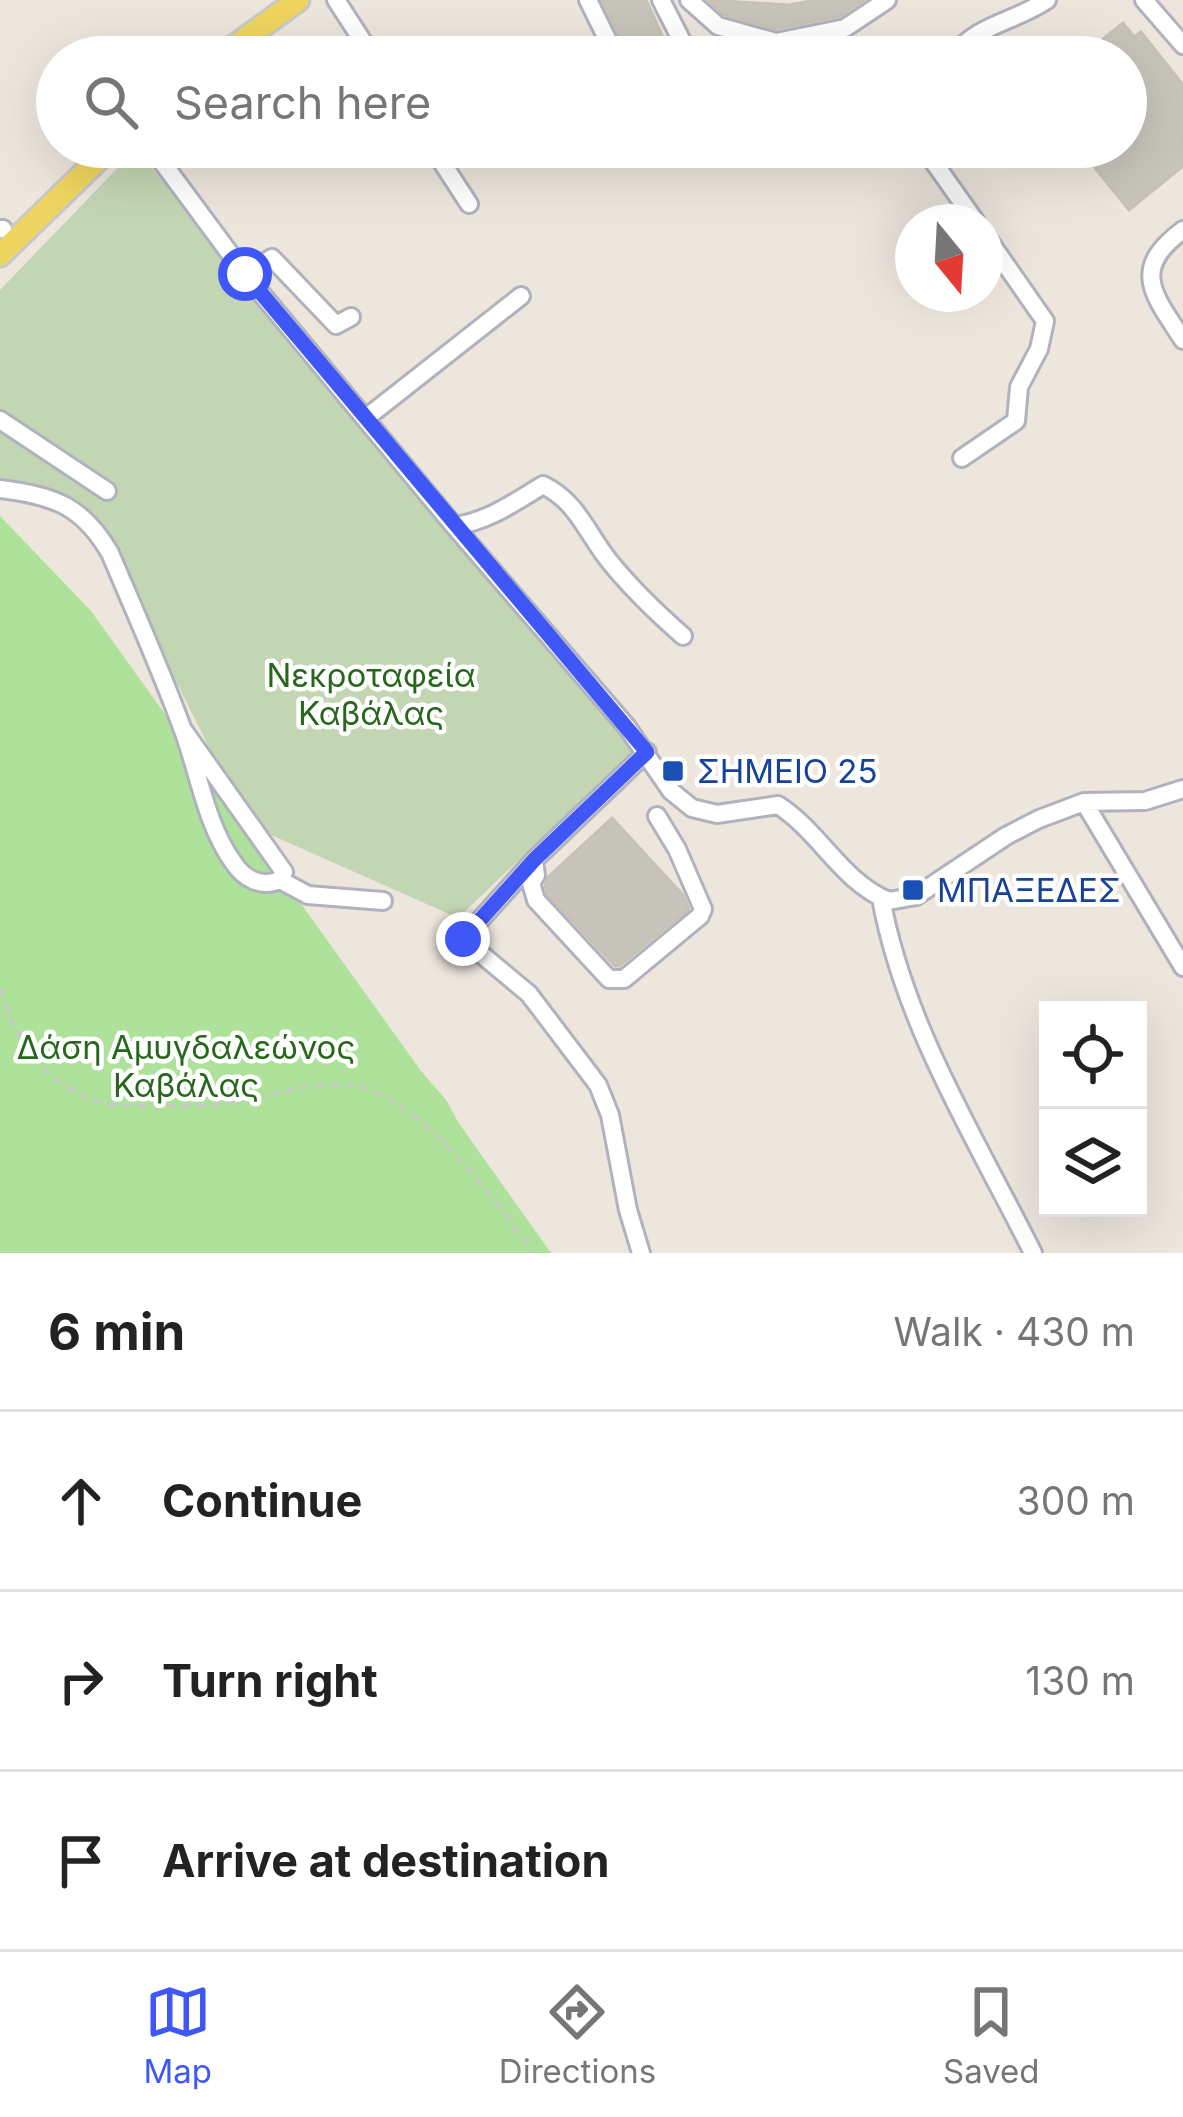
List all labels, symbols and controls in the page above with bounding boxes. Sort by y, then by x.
search box [36,36,1147,168]
icon: search [78,69,144,135]
text: Search here [174,75,431,130]
north arrow [895,204,1003,312]
route start [218,247,272,301]
park label: Νεκροταφεία Καβάλας [266,655,476,733]
place label: ΣΗΜΕΙΟ 25 [697,751,877,791]
marker: ΣΗΜΕΙΟ 25 [660,758,686,784]
place label: ΜΠΑΞΕΔΕΣ [937,870,1121,910]
marker: ΜΠΑΞΕΔΕΣ [900,877,926,903]
route end [436,912,490,966]
map controls [1039,1001,1147,1217]
button: locate [1039,1001,1147,1109]
park label: Δάση Αμυγδαλεώνος Καβάλας [17,1027,355,1105]
button: layers [1039,1109,1147,1217]
text: 6 min [48,1301,185,1362]
text: Walk · 430 m [894,1308,1135,1355]
icon: ahead [48,1468,114,1534]
text: Continue [162,1473,362,1528]
text: 300 m [1017,1477,1135,1524]
icon: right [48,1648,114,1714]
text: Turn right [162,1653,378,1708]
text: 130 m [1025,1657,1135,1704]
icon: arrive [48,1828,114,1894]
text: Arrive at destination [162,1833,609,1888]
tab: Map [143,1979,212,2091]
tab: Directions [499,1979,656,2091]
tab: Saved [943,1979,1040,2091]

